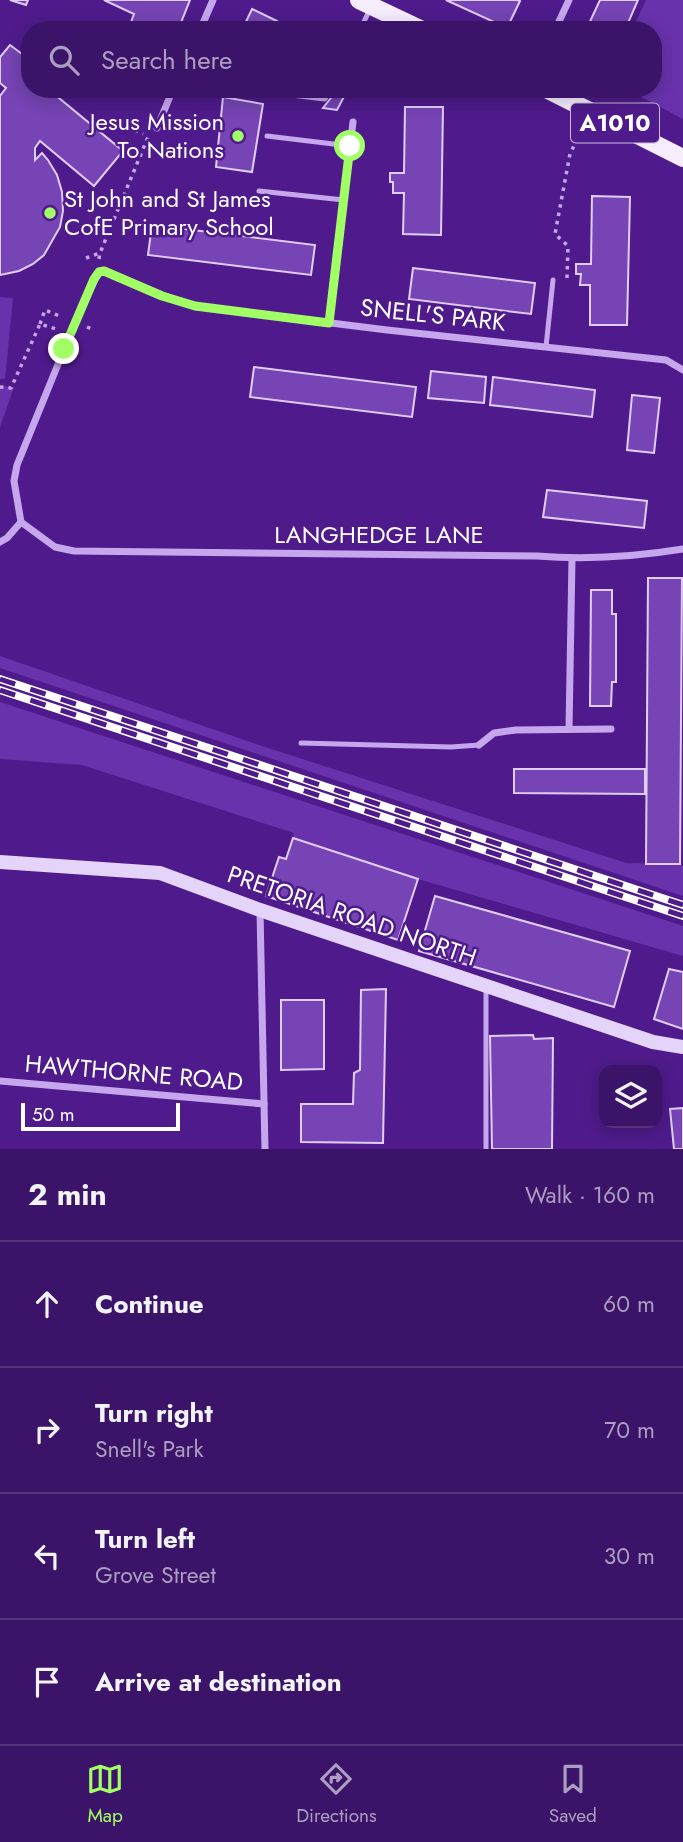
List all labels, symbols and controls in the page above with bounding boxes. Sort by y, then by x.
search box [21,21,662,98]
icon: search [45,41,83,79]
text: Search here [101,41,233,79]
place label: Jesus Mission To Nations [87,104,224,167]
road number: A1010 [571,104,659,142]
marker: Jesus Mission To Nations [230,128,246,144]
route start [334,130,365,161]
place label: St John and St James CofE Primary School [64,181,274,244]
marker: St John and St James CofE Primary School [42,205,58,221]
street label: SNELL'S PARK [359,289,508,340]
route end [48,333,79,364]
street label: LANGHEDGE LANE [274,517,484,552]
street label: PRETORIA ROAD NORTH [223,856,481,975]
street label: HAWTHORNE ROAD [23,1046,245,1099]
map controls [599,1065,662,1128]
button: layers [599,1065,662,1128]
scale bar [21,1100,180,1132]
text: 50 m [32,1101,75,1128]
text: 2 min [28,1173,107,1216]
text: Walk · 160 m [525,1178,655,1212]
icon: ahead [28,1285,66,1323]
text: Continue [95,1285,204,1323]
text: 60 m [603,1287,655,1321]
text: Turn right [95,1394,213,1432]
icon: right [28,1411,66,1449]
text: 70 m [604,1413,655,1447]
text: Snell's Park [95,1432,204,1466]
text: Turn left [95,1520,195,1558]
icon: left [28,1537,66,1575]
text: 30 m [604,1539,655,1573]
text: Grove Street [95,1558,216,1592]
icon: arrive [28,1663,66,1701]
text: Arrive at destination [95,1663,342,1701]
tab: Map [86,1760,124,1829]
tab: Directions [296,1760,377,1829]
tab: Saved [549,1760,597,1829]

